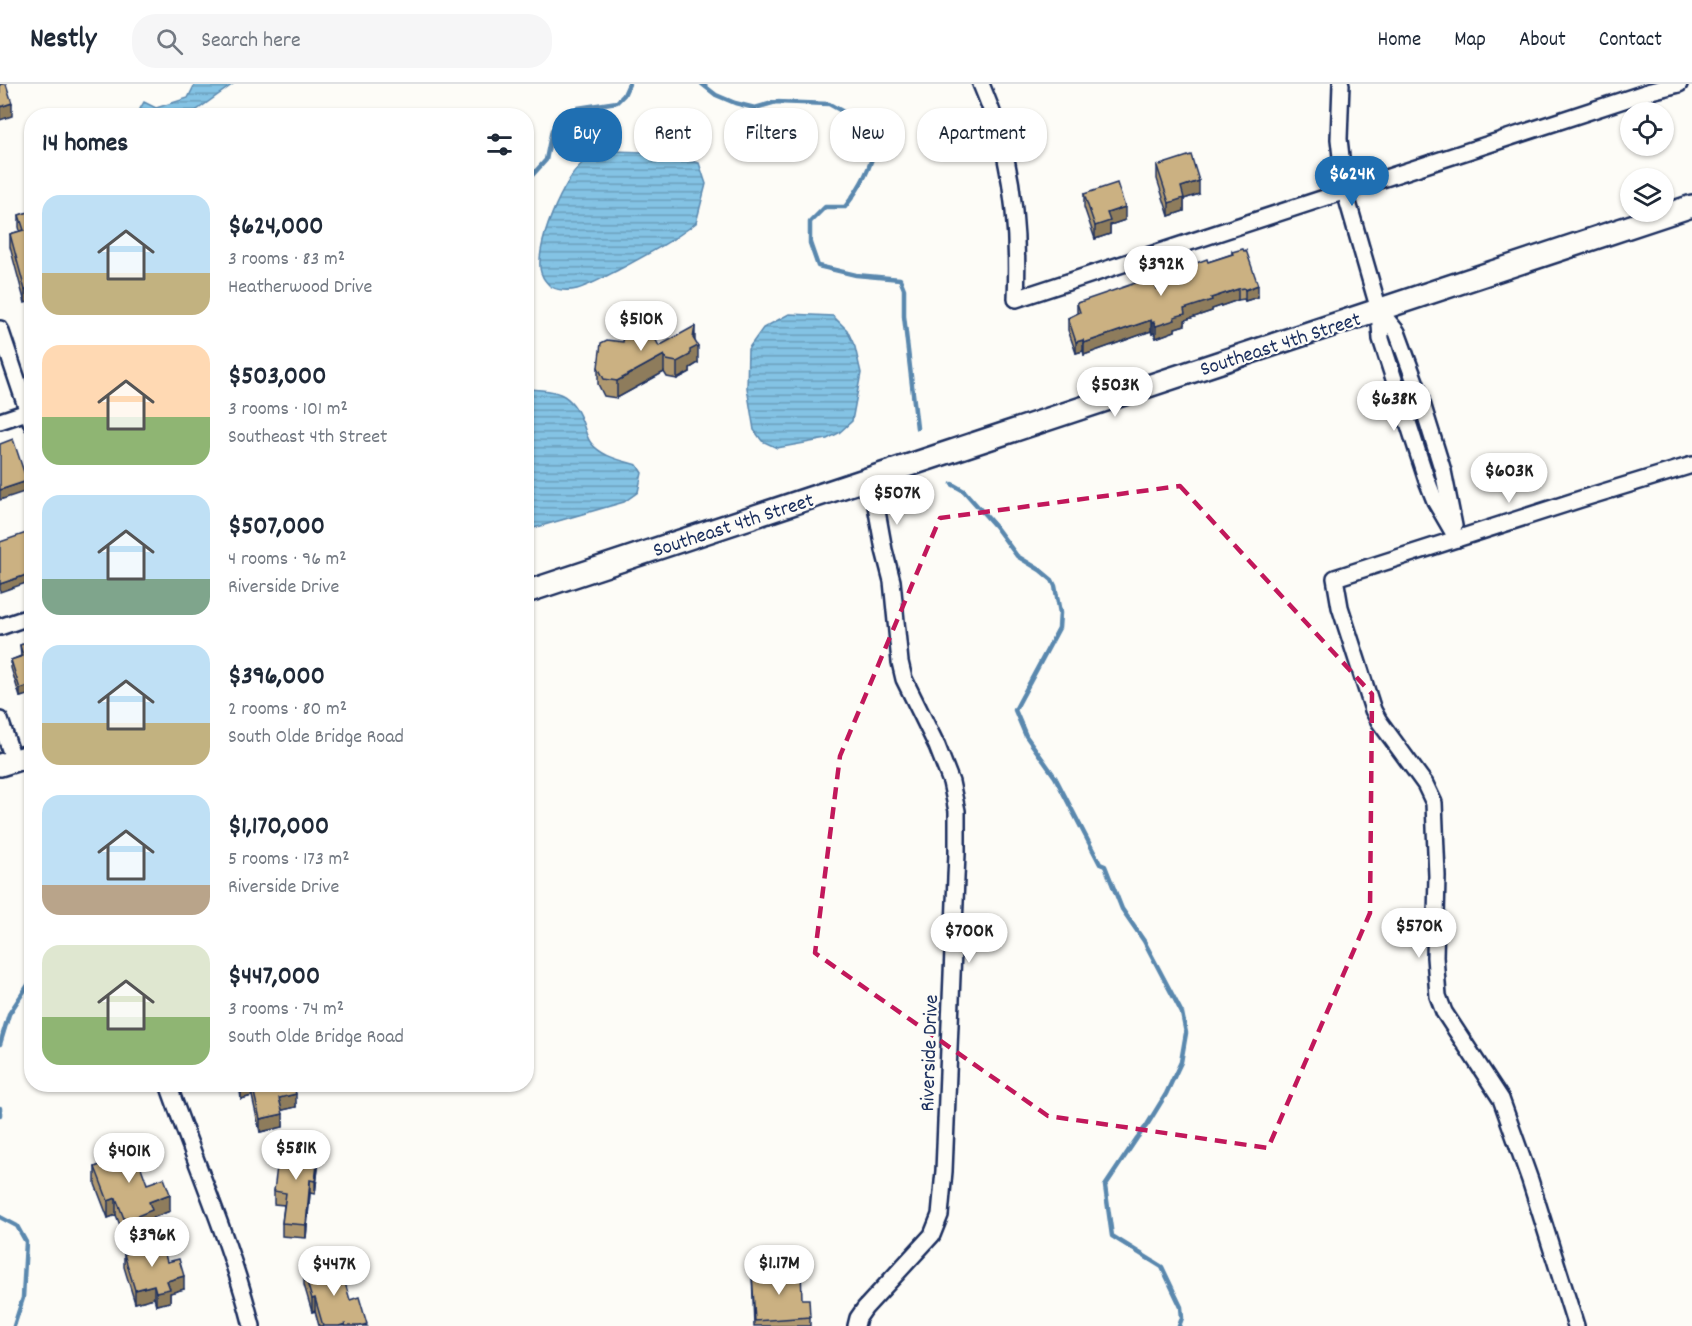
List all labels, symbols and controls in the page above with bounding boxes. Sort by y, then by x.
search box [132,14,552,68]
text: Nestly [30,21,96,61]
icon: search [153,25,186,58]
text: Search here [201,26,301,57]
text: Home [1377,26,1421,56]
text: Map [1454,26,1486,56]
text: About [1519,26,1566,56]
text: Contact [1599,26,1662,56]
map controls [1620,102,1674,222]
button: locate [1620,102,1674,156]
chip: Buy [552,108,622,162]
chip: Rent [634,108,712,162]
chip: Filters [724,108,818,162]
chip: New [830,108,905,162]
chip: Apartment [917,108,1047,162]
text: 14 homes [42,126,128,163]
icon: filters [483,128,516,161]
pin: $624K [1310,156,1394,207]
text: $624K [1329,161,1375,189]
button: layers [1620,168,1674,222]
text: $624,000 [228,209,324,246]
icon: home [90,219,162,291]
text: 3 rooms · 83 m² [228,246,345,274]
pin: $392K [1119,246,1203,297]
text: $392K [1138,251,1184,279]
text: Heatherwood Drive [228,274,372,302]
pin: $510K [599,301,683,352]
text: $510K [619,306,663,334]
street label: Southeast 4th Street [1197,306,1365,386]
text: $503,000 [228,359,326,396]
pin: $503K [1073,367,1157,418]
icon: home [90,369,162,441]
text: $503K [1091,372,1139,400]
pin: $638K [1352,381,1436,432]
text: $638K [1371,386,1417,414]
text: 3 rooms · 101 m² [228,396,348,424]
text: Southeast 4th Street [228,424,387,452]
pin: $603K [1467,453,1551,504]
text: $603K [1485,458,1533,486]
pin: $507K [855,475,939,526]
text: $507K [873,480,921,508]
street label: Southeast 4th Street [650,487,818,567]
text: $507,000 [228,509,325,546]
icon: home [90,519,162,591]
text: 4 rooms · 96 m² [228,546,347,574]
text: Riverside Drive [228,574,339,602]
text: $396,000 [228,659,325,696]
icon: home [90,669,162,741]
text: 2 rooms · 80 m² [228,696,347,724]
text: South Olde Bridge Road [228,724,404,752]
text: $1,170,000 [228,809,329,846]
icon: home [90,819,162,891]
text: 5 rooms · 173 m² [228,846,349,874]
text: Riverside Drive [228,874,339,902]
pin: $570K [1377,908,1461,959]
pin: $700K [927,913,1011,964]
text: $570K [1395,913,1443,941]
text: $700K [945,918,993,946]
text: $447,000 [228,959,320,996]
icon: home [90,969,162,1041]
street label: Riverside Drive [914,994,948,1112]
text: 3 rooms · 74 m² [228,996,344,1024]
text: South Olde Bridge Road [228,1024,404,1052]
pin: $581K [254,1130,338,1181]
pin: $401K [87,1133,171,1184]
text: $581K [275,1135,317,1163]
text: $401K [108,1138,150,1166]
pin: $396K [110,1217,194,1268]
text: $396K [128,1222,176,1250]
pin: $1.17M [730,1245,828,1296]
pin: $447K [292,1246,376,1297]
text: $1.17M [758,1250,800,1278]
text: $447K [312,1251,356,1279]

